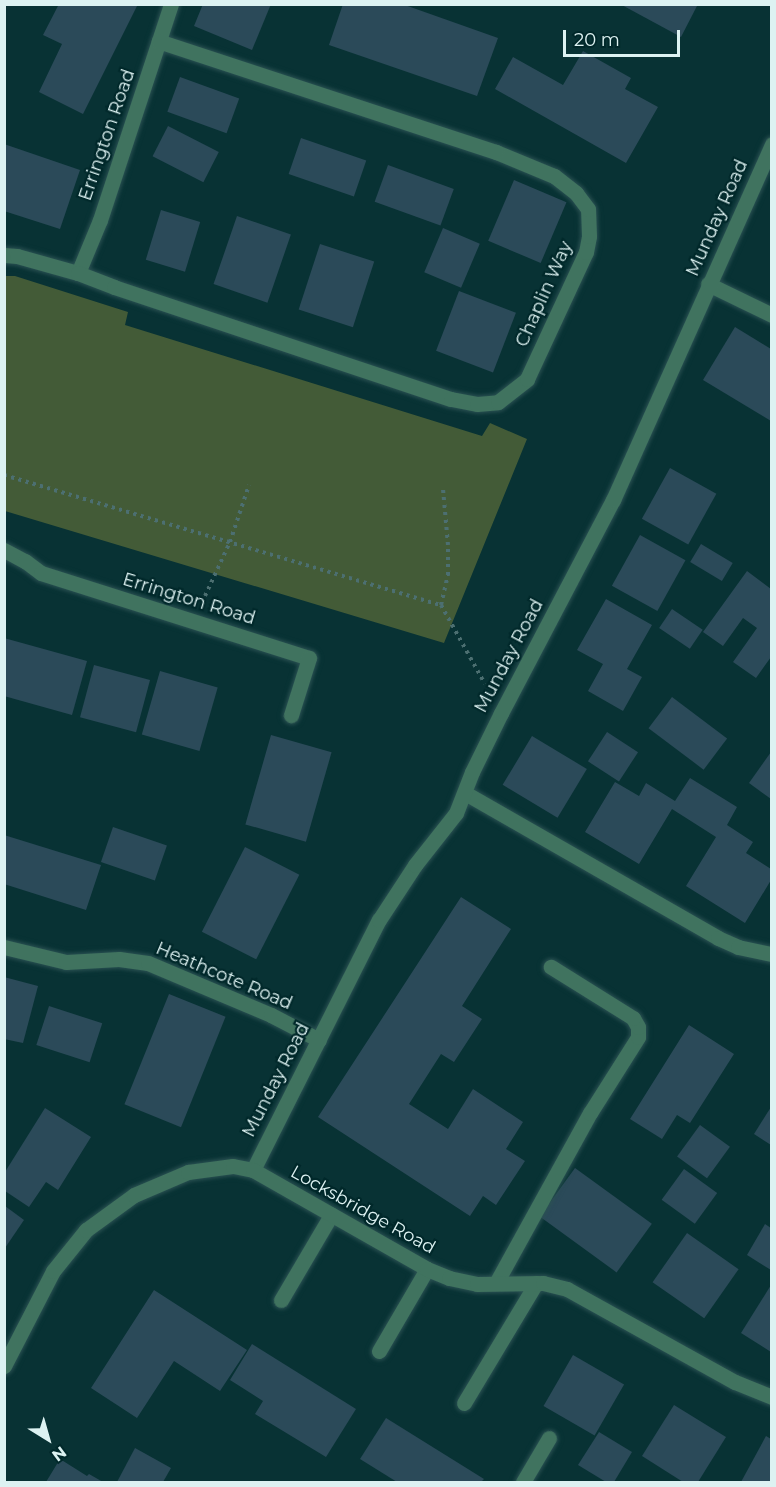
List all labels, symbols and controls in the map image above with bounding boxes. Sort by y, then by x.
scale bar [566,18,683,56]
text: 20 m [574,29,620,51]
street label: Errington Road [74,66,140,204]
street label: Munday Road [682,156,752,280]
street label: Chaplin Way [511,238,577,350]
street label: Errington Road [120,569,258,629]
street label: Munday Road [470,596,548,716]
street label: Heathcote Road [152,937,296,1015]
street label: Munday Road [238,1019,314,1141]
street label: Locksbridge Road [287,1161,439,1259]
north arrow [18,1409,78,1469]
text: N [48,1442,70,1465]

